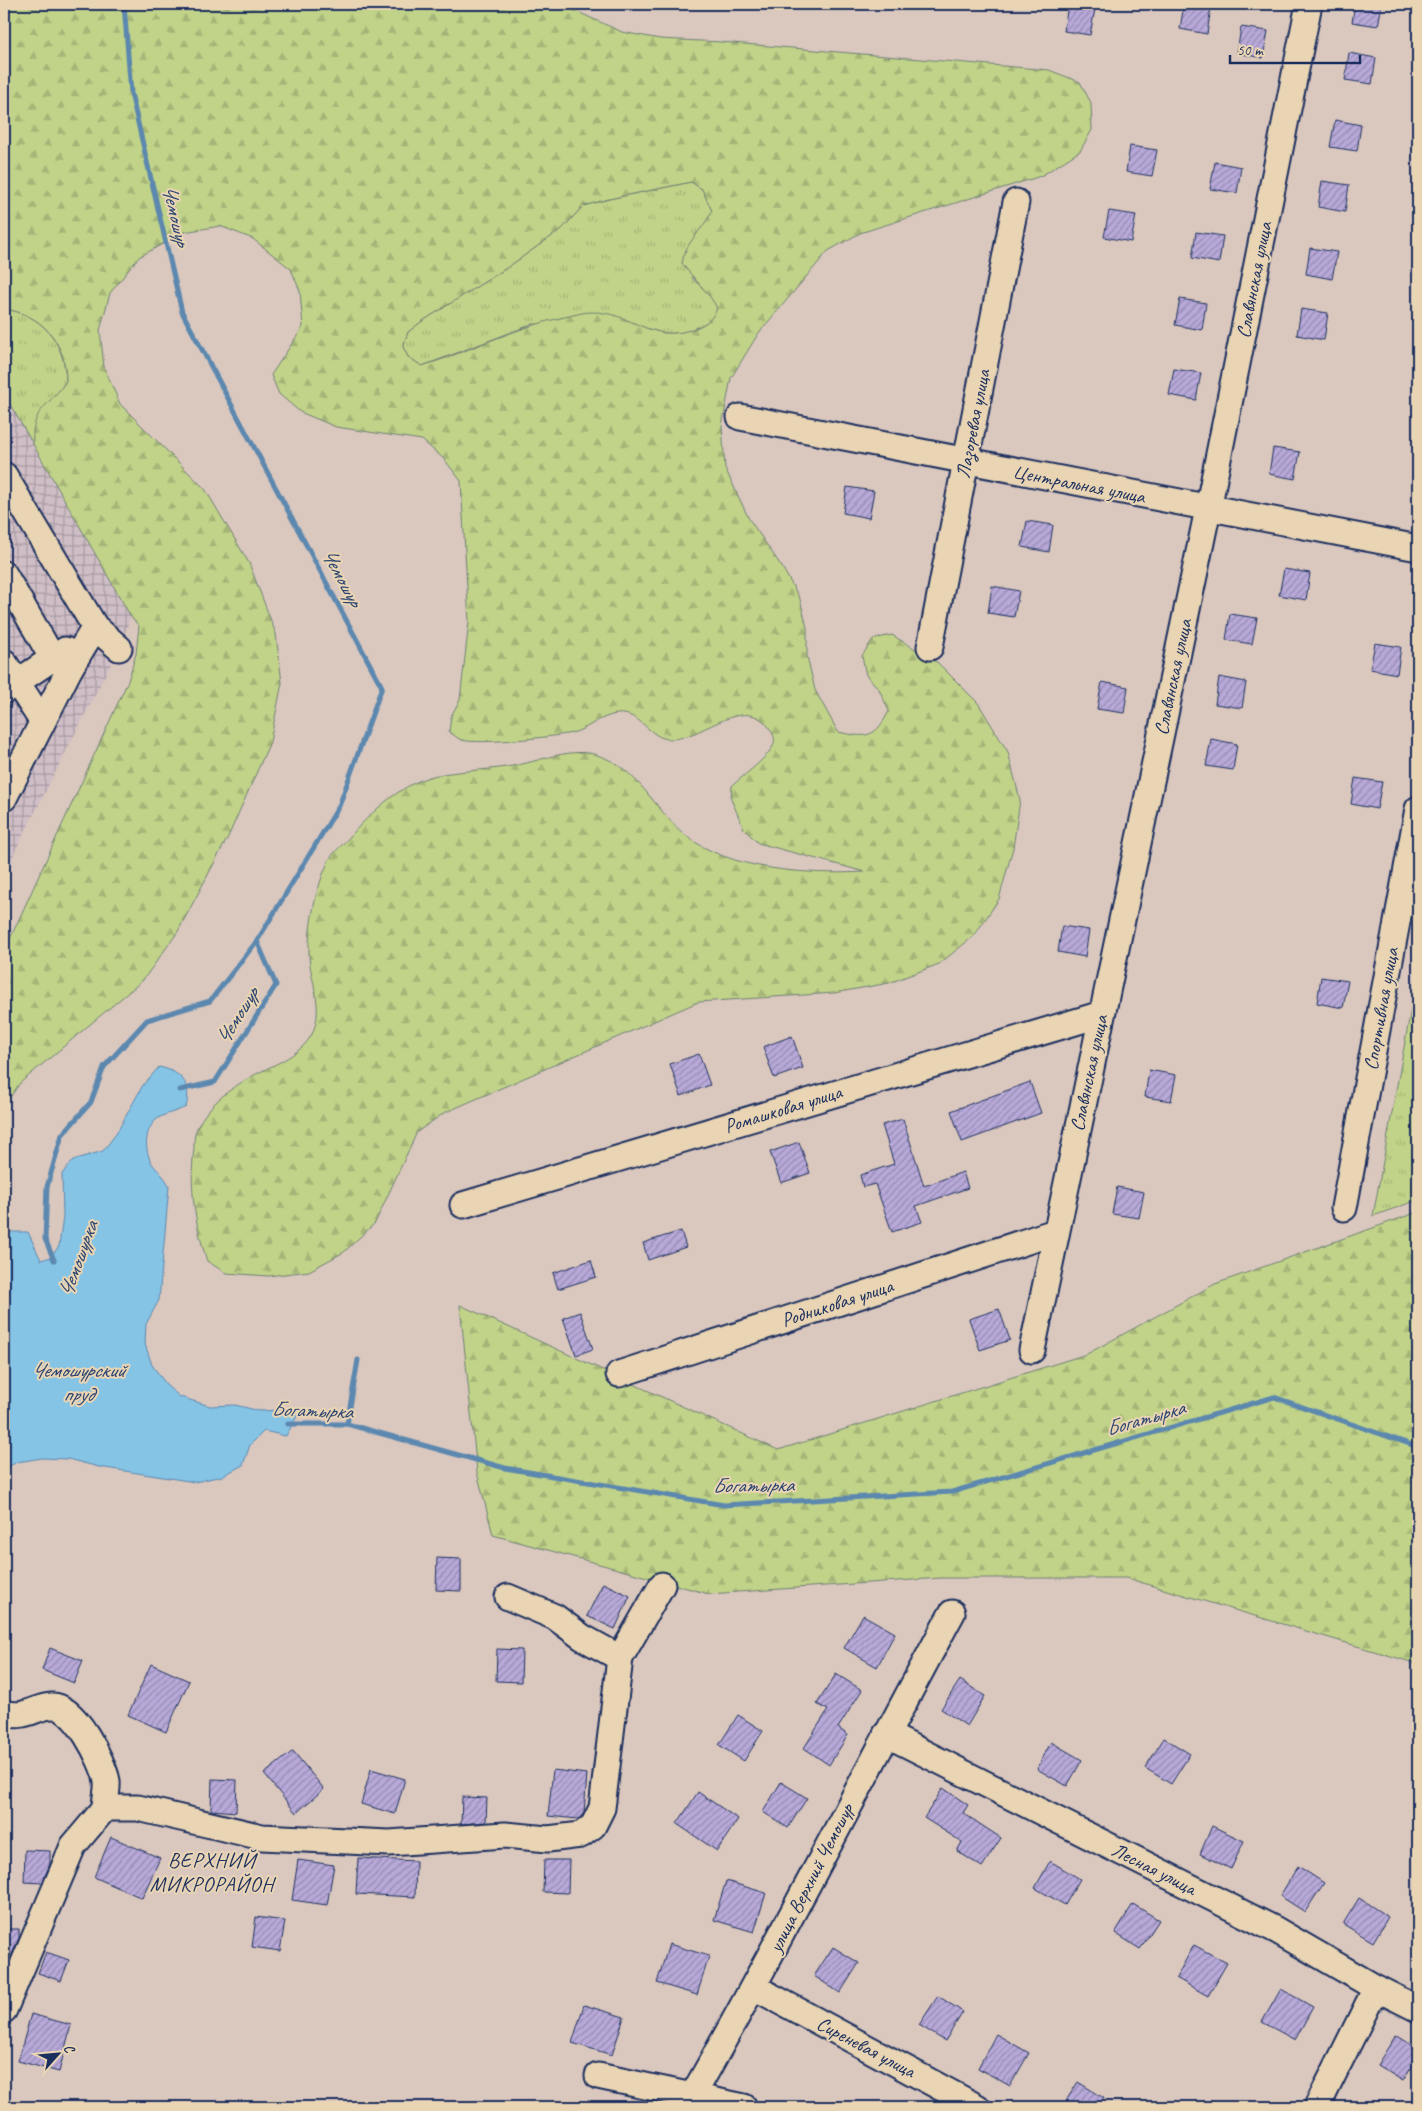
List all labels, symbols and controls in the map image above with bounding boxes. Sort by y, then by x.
scale bar [1230,32,1360,64]
text: 50 m [1237,41,1264,60]
water label: Чемошур [156,182,196,251]
street label: Славянская улица [1230,219,1278,340]
street label: Лазоревая улица [950,366,997,481]
street label: Центральная улица [1011,459,1148,509]
water label: Чемошур [316,544,369,613]
street label: Славянская улица [1149,616,1198,737]
street label: Спортивная улица [1358,945,1404,1072]
water label: Чемошур [210,980,266,1049]
street label: Славянская улица [1065,1012,1114,1133]
street label: Ромашковая улица [721,1079,847,1139]
water label: Чемошурка [52,1216,104,1301]
street label: Родниковая улица [778,1273,898,1333]
water label: Чемошурский пруд [31,1357,129,1407]
water label: Богатырка [1102,1394,1189,1442]
water label: Богатырка [271,1396,355,1424]
water label: Богатырка [712,1471,796,1499]
street label: улица Верхний Чемошур [762,1798,860,1957]
street label: Лесная улица [1108,1837,1202,1902]
district label: ВЕРХНИЙ МИКРОРАЙОН [150,1847,276,1897]
street label: Сиреневая улица [813,2011,921,2084]
north arrow [32,2028,82,2078]
text: С [60,2041,79,2057]

